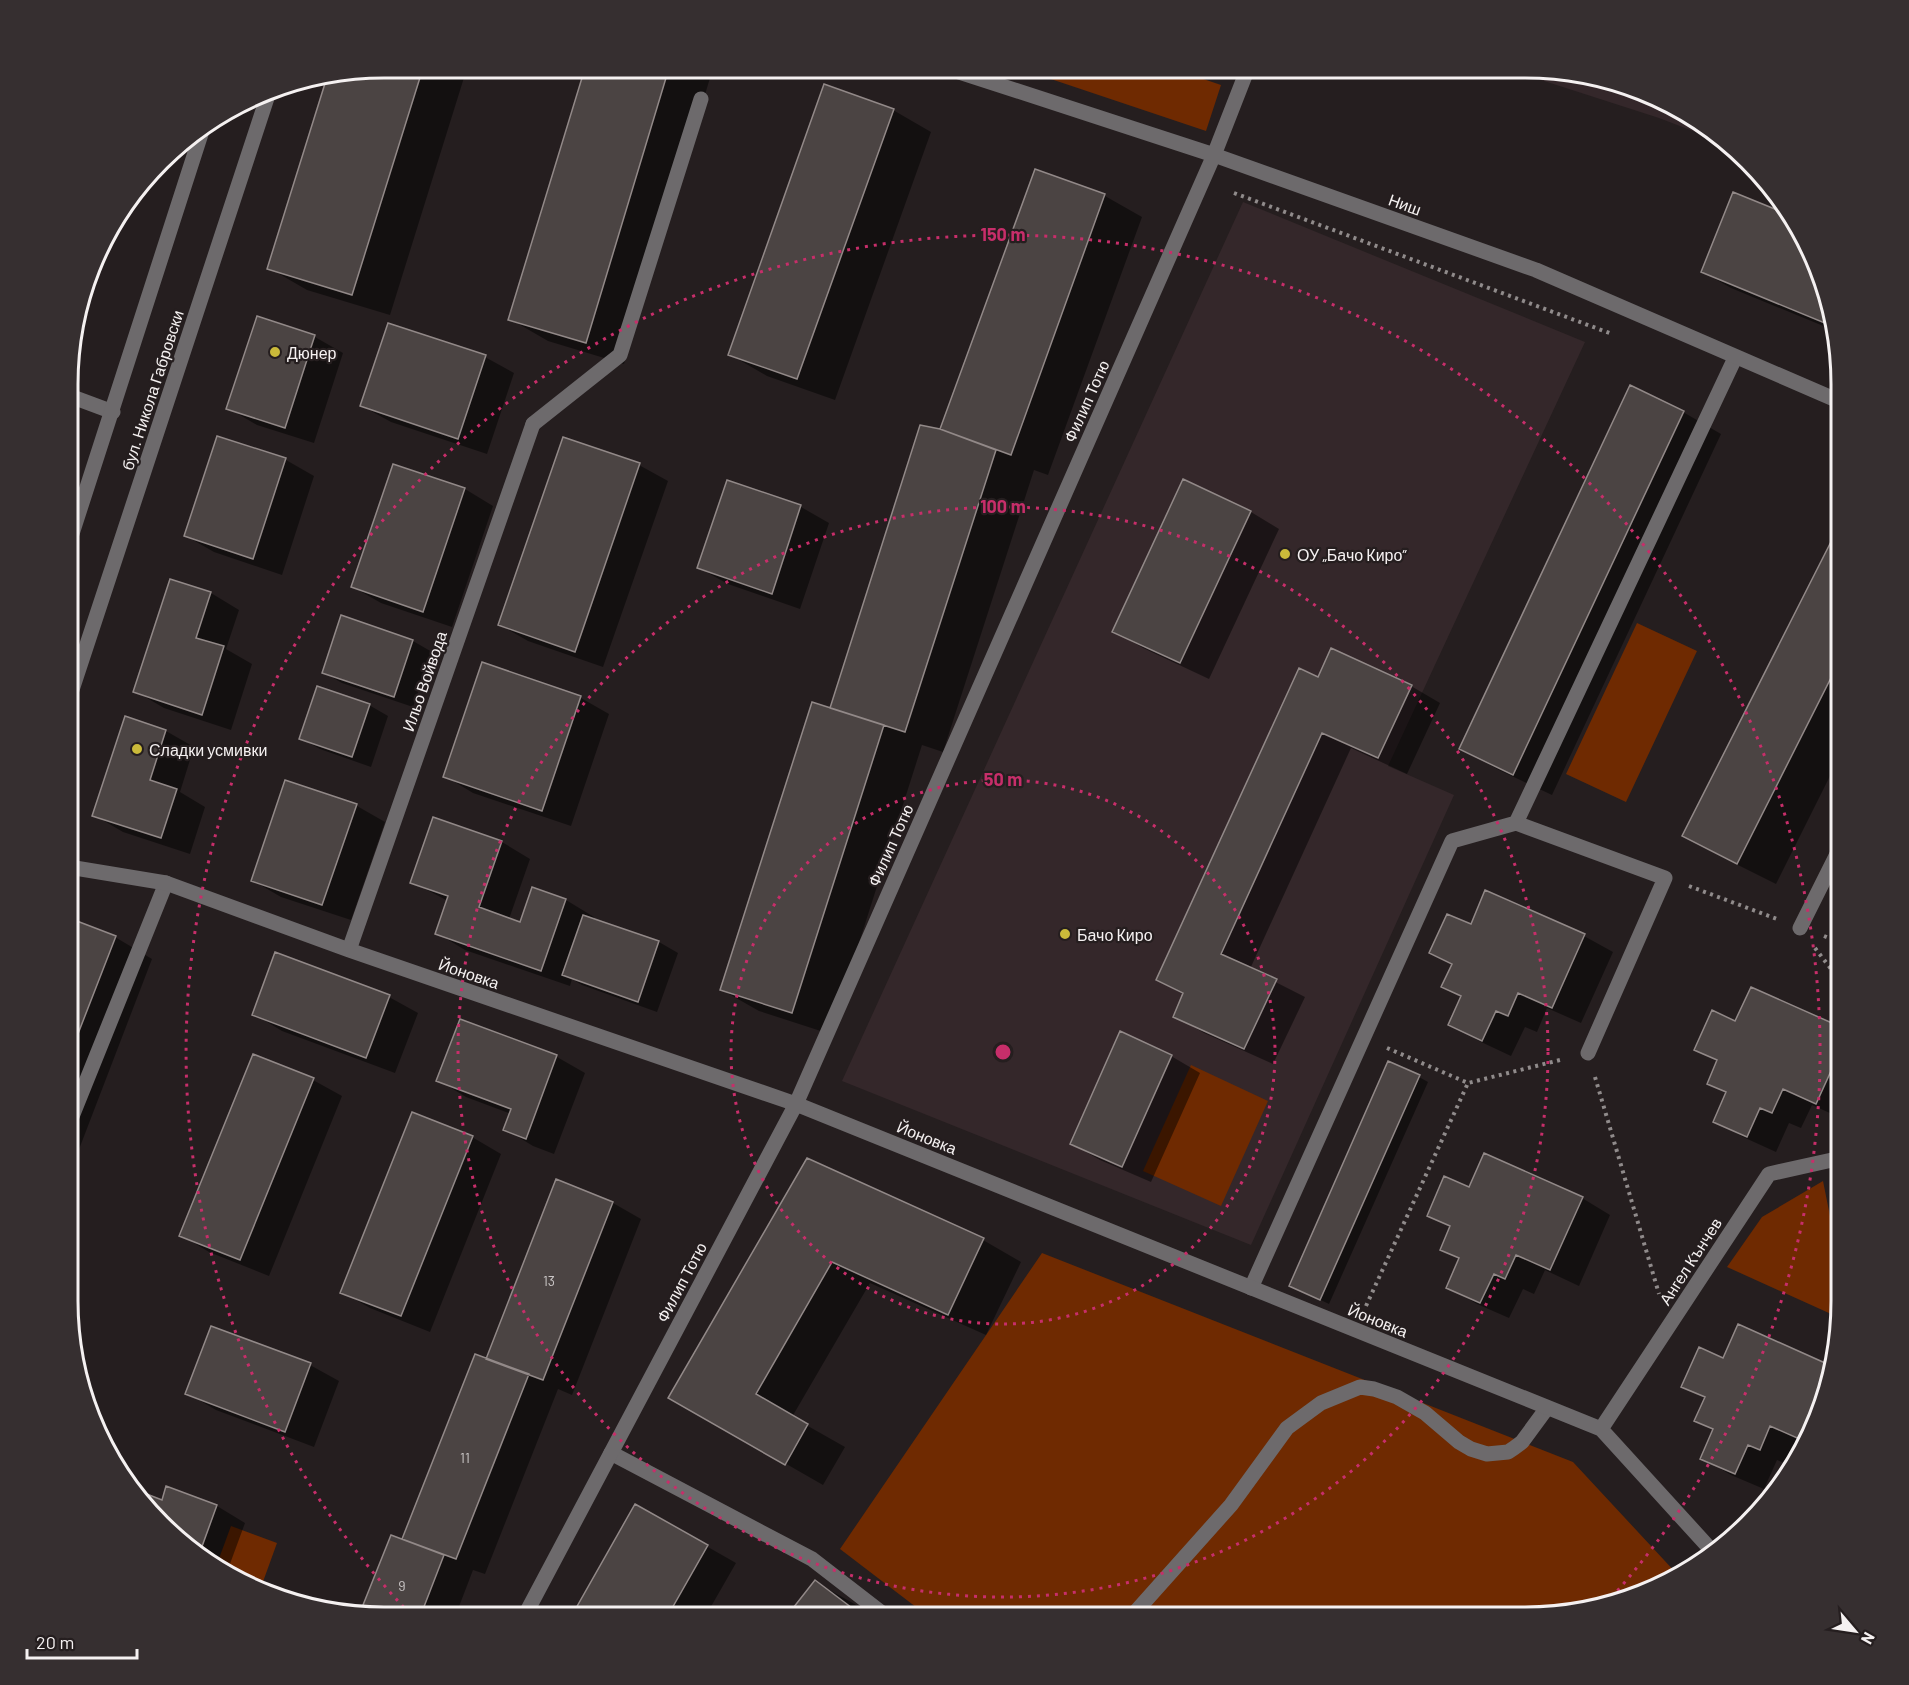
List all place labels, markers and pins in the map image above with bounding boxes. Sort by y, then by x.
place label: Дюнер [287,343,337,362]
marker: Дюнер [268,345,282,359]
place label: ОУ „Бачо Киро” [1297,545,1407,564]
marker: ОУ „Бачо Киро” [1278,547,1292,561]
place label: Сладки усмивки [149,740,267,759]
marker: Сладки усмивки [130,742,144,756]
place label: Бачо Киро [1077,925,1153,944]
marker: Бачо Киро [1058,927,1072,941]
centre of rings [993,1042,1013,1062]

